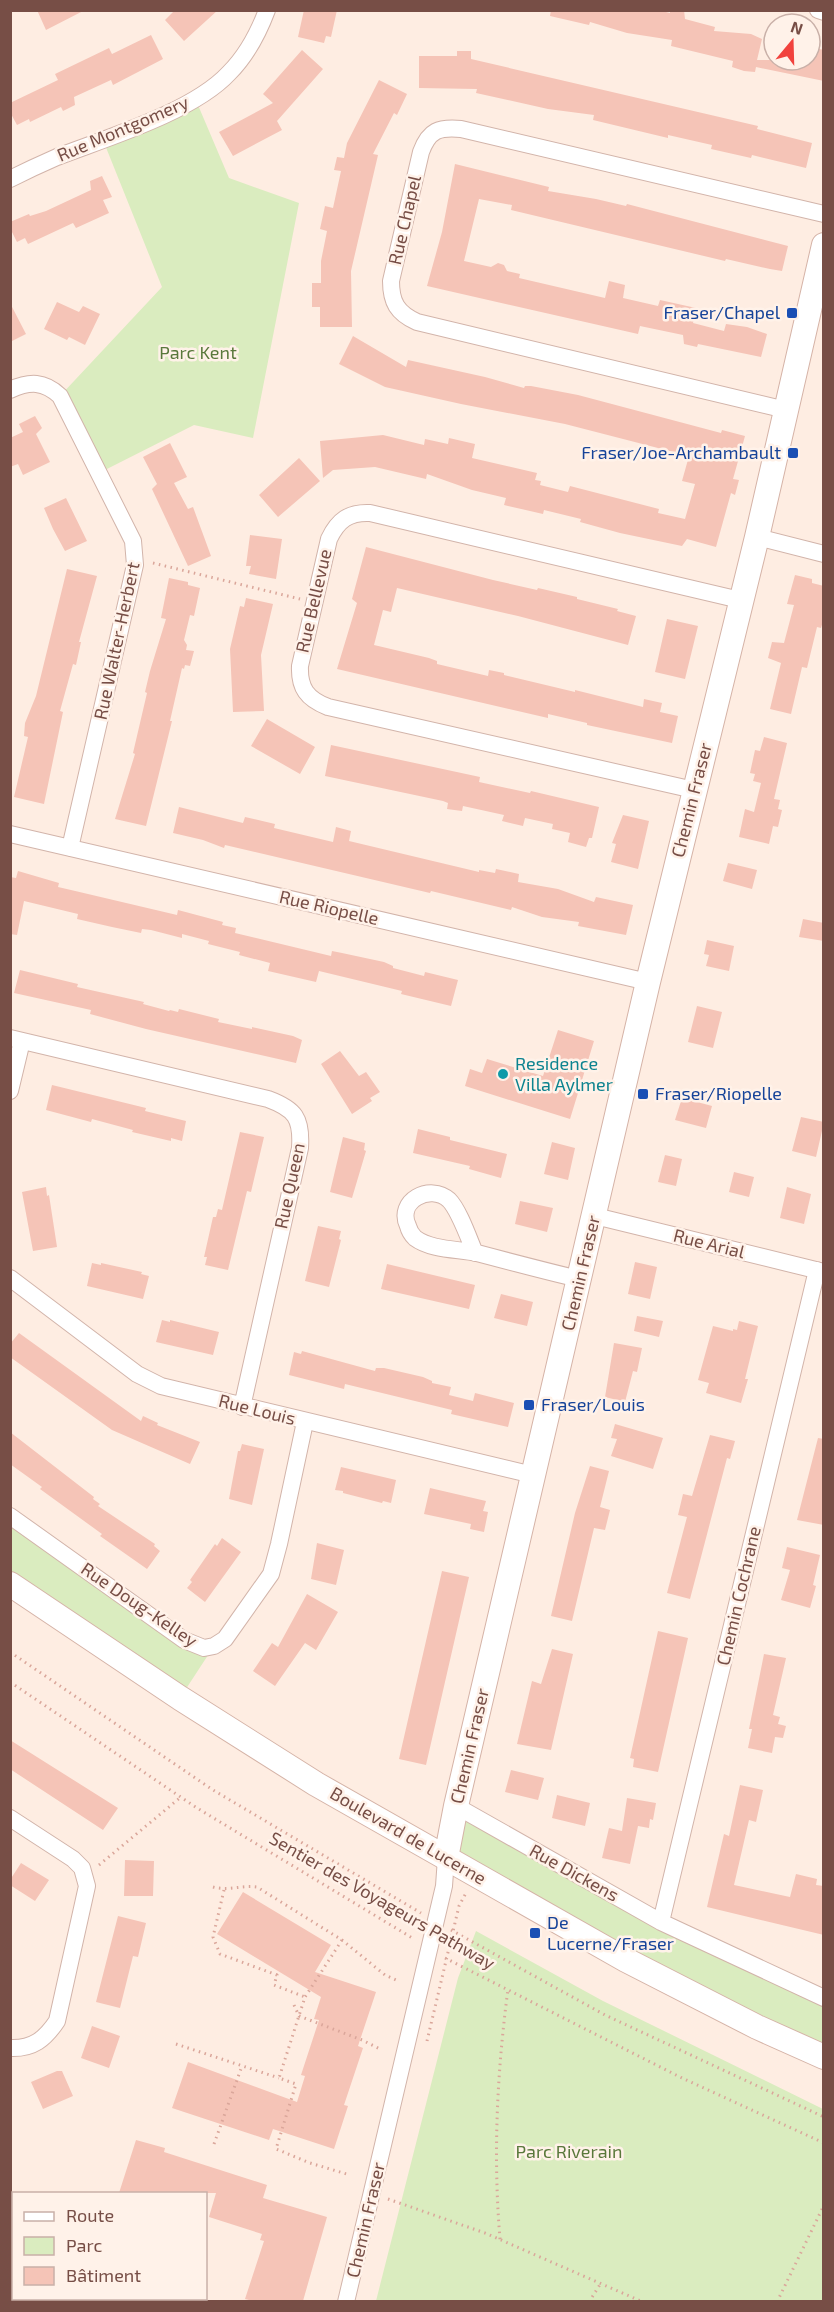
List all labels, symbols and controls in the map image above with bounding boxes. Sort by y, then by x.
north arrow [762,12,822,72]
text: N [788,16,806,38]
street label: Rue Montgomery [54,90,192,166]
street label: Rue Chapel [383,172,425,267]
place label: Fraser/Chapel [664,301,781,323]
marker: Fraser/Chapel [785,306,799,320]
park label: Parc Kent [159,341,237,363]
place label: Fraser/Joe-Archambault [581,441,781,463]
marker: Fraser/Joe-Archambault [786,446,800,460]
street label: Rue Bellevue [290,547,336,655]
street label: Rue Walter-Herbert [89,560,144,722]
street label: Chemin Fraser [666,740,716,859]
street label: Rue Riopelle [277,885,381,929]
place label: Residence Villa Aylmer [515,1052,613,1095]
marker: Residence Villa Aylmer [496,1067,510,1081]
place label: Fraser/Riopelle [655,1082,782,1104]
marker: Fraser/Riopelle [636,1087,650,1101]
street label: Rue Queen [269,1141,309,1231]
street label: Chemin Fraser [556,1213,604,1333]
street label: Rue Arial [671,1224,748,1263]
street label: Rue Louis [217,1389,298,1429]
place label: Fraser/Louis [541,1393,645,1415]
marker: Fraser/Louis [522,1398,536,1412]
street label: Chemin Cochrane [711,1524,765,1667]
street label: Rue Doug-Kelley [77,1557,202,1651]
street label: Chemin Fraser [445,1686,493,1806]
street label: Boulevard de Lucerne [327,1781,490,1889]
street label: Sentier des Voyageurs Pathway [266,1826,500,1974]
street label: Rue Dickens [526,1839,623,1906]
place label: De Lucerne/Fraser [547,1911,674,1954]
marker: De Lucerne/Fraser [528,1926,542,1940]
park label: Parc Riverain [516,2140,622,2162]
street label: Chemin Fraser [341,2160,389,2280]
legend [12,2192,207,2300]
text: Route [66,2204,114,2226]
text: Parc [66,2234,102,2256]
text: Bâtiment [66,2264,141,2286]

